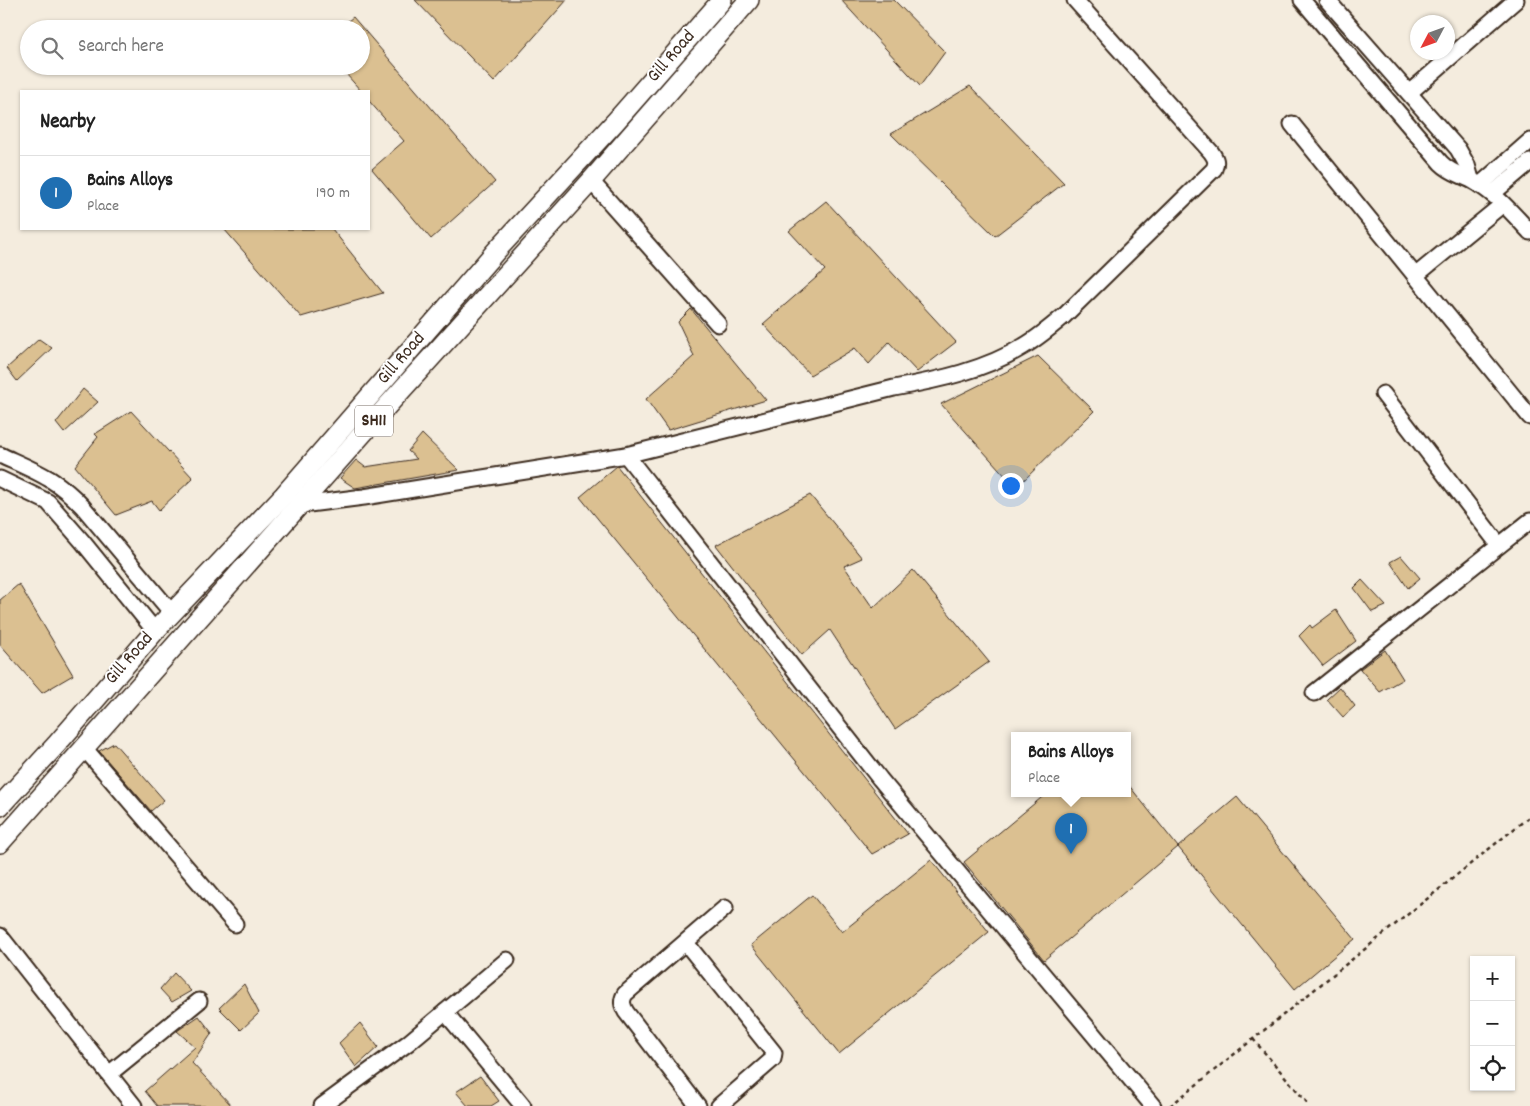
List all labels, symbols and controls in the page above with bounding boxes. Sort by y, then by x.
north arrow [1410,15,1455,60]
search box [20,20,370,75]
street label: Gill Road [641,25,703,89]
icon: search [38,34,66,62]
text: Search here [78,34,164,61]
text: Nearby [40,108,95,138]
text: Bains Alloys [87,168,173,195]
text: 1 [54,182,58,205]
text: 190 m [316,182,350,205]
text: Place [87,195,119,218]
street label: Gill Road [371,327,433,391]
road number: SH11 [355,406,393,436]
your location [998,473,1024,499]
street label: Gill Road [99,627,161,691]
popup [1011,732,1131,797]
text: Bains Alloys [1028,740,1114,767]
text: Place [1028,767,1060,790]
pin: 1 [1055,813,1087,854]
map controls [1470,956,1515,1091]
button: + [1470,956,1515,1001]
button: − [1470,1001,1515,1046]
button: locate [1470,1046,1515,1091]

